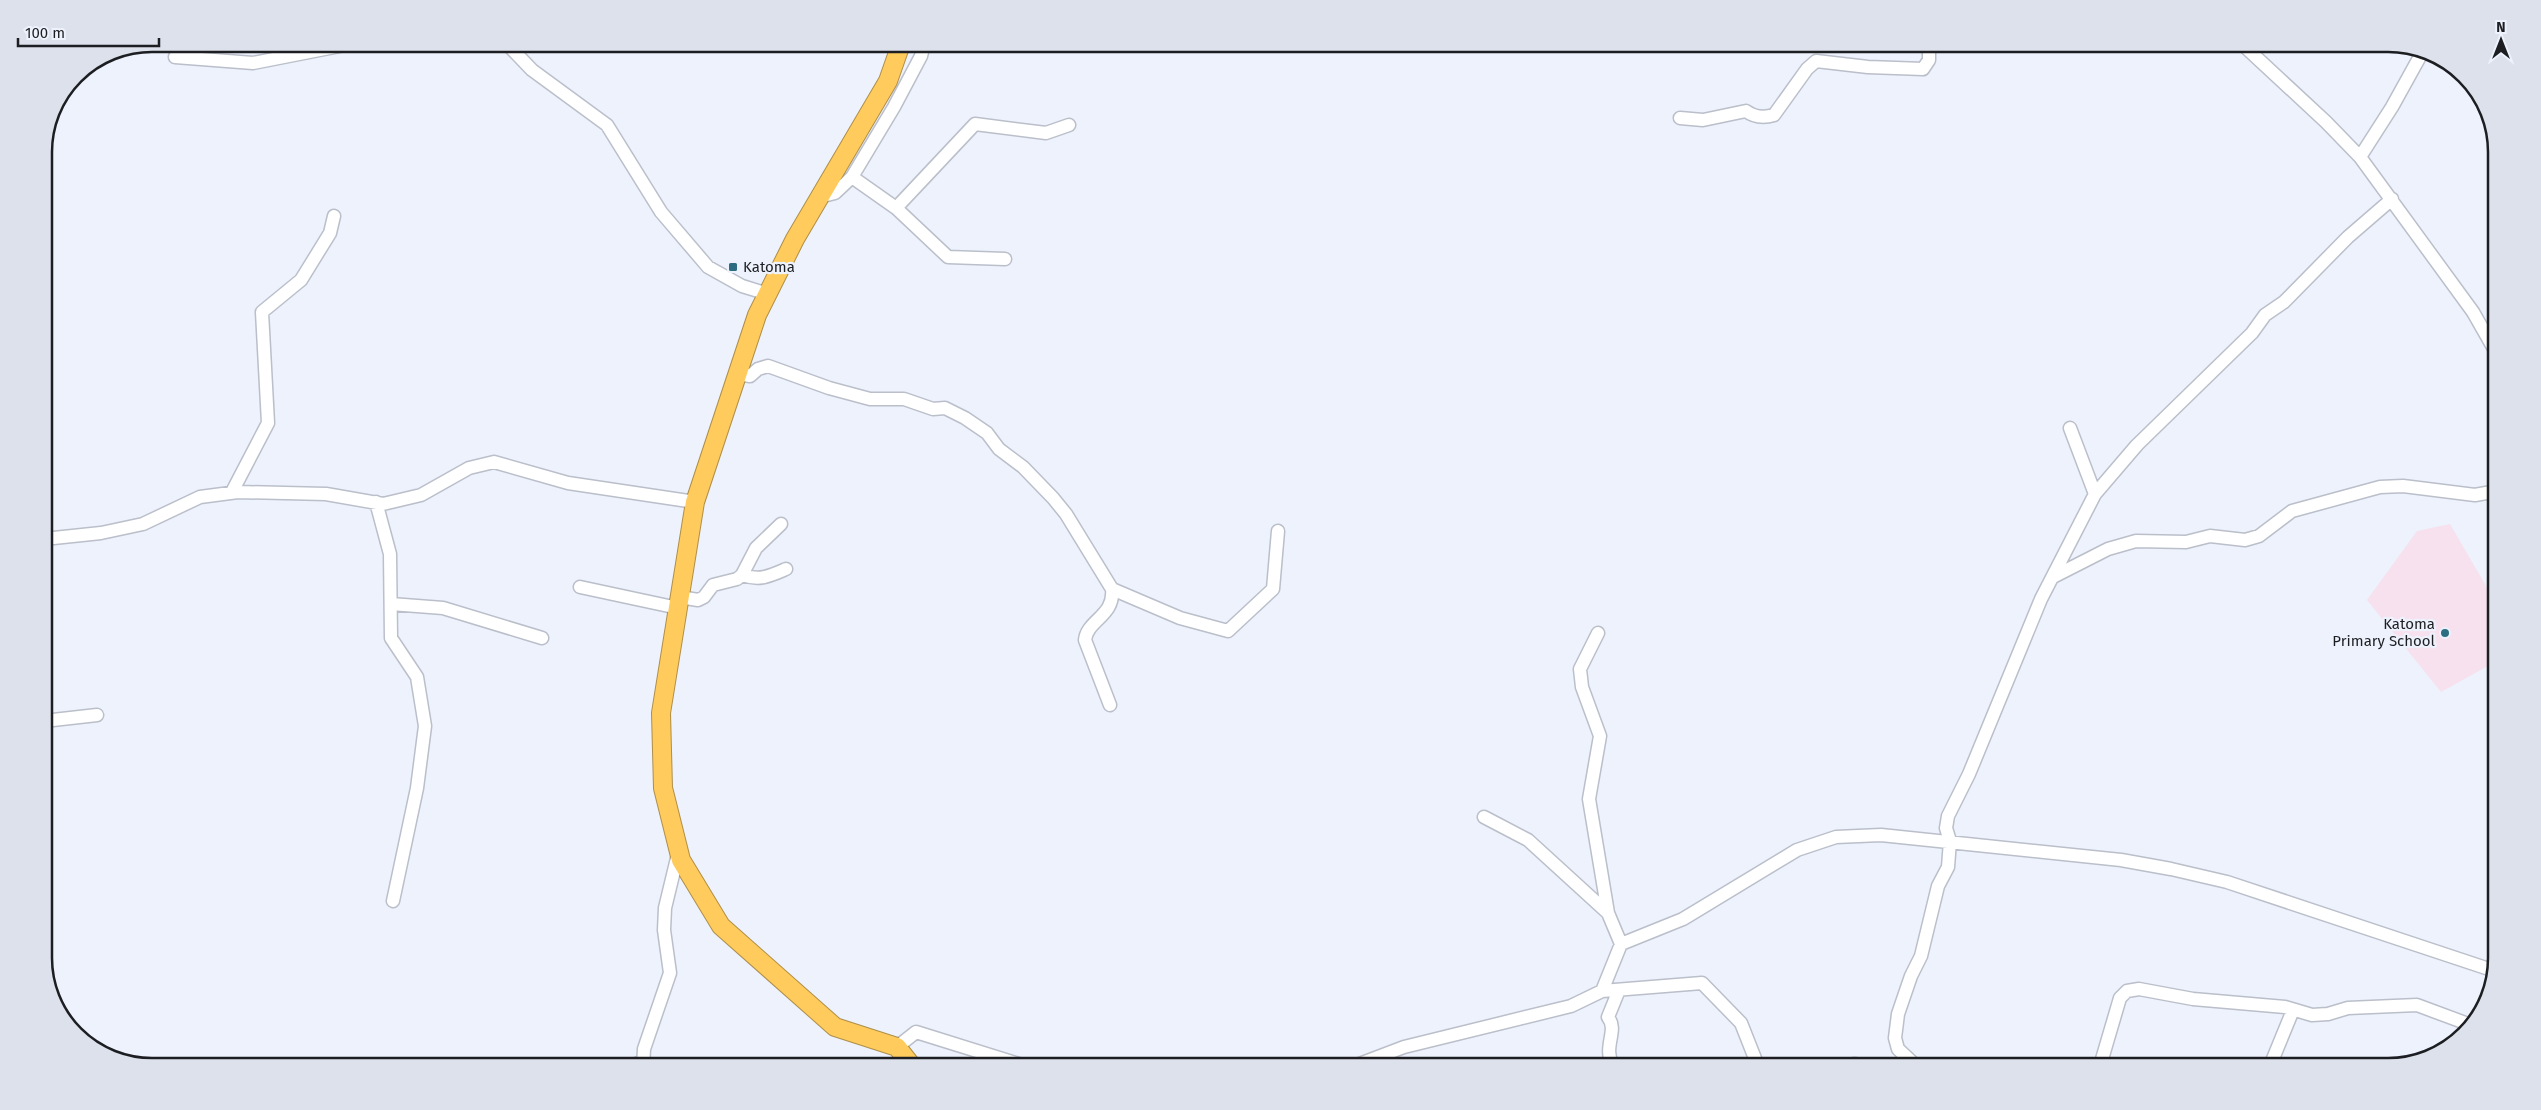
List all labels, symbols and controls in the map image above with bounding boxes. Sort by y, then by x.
scale bar [18,15,159,47]
north arrow [2476,15,2526,65]
text: N [2496,19,2506,36]
text: 100 m [25,24,65,42]
place label: Katoma [743,258,795,276]
marker: Katoma [727,261,739,273]
place label: Katoma Primary School [2332,615,2436,650]
marker: Katoma Primary School [2439,627,2451,639]

